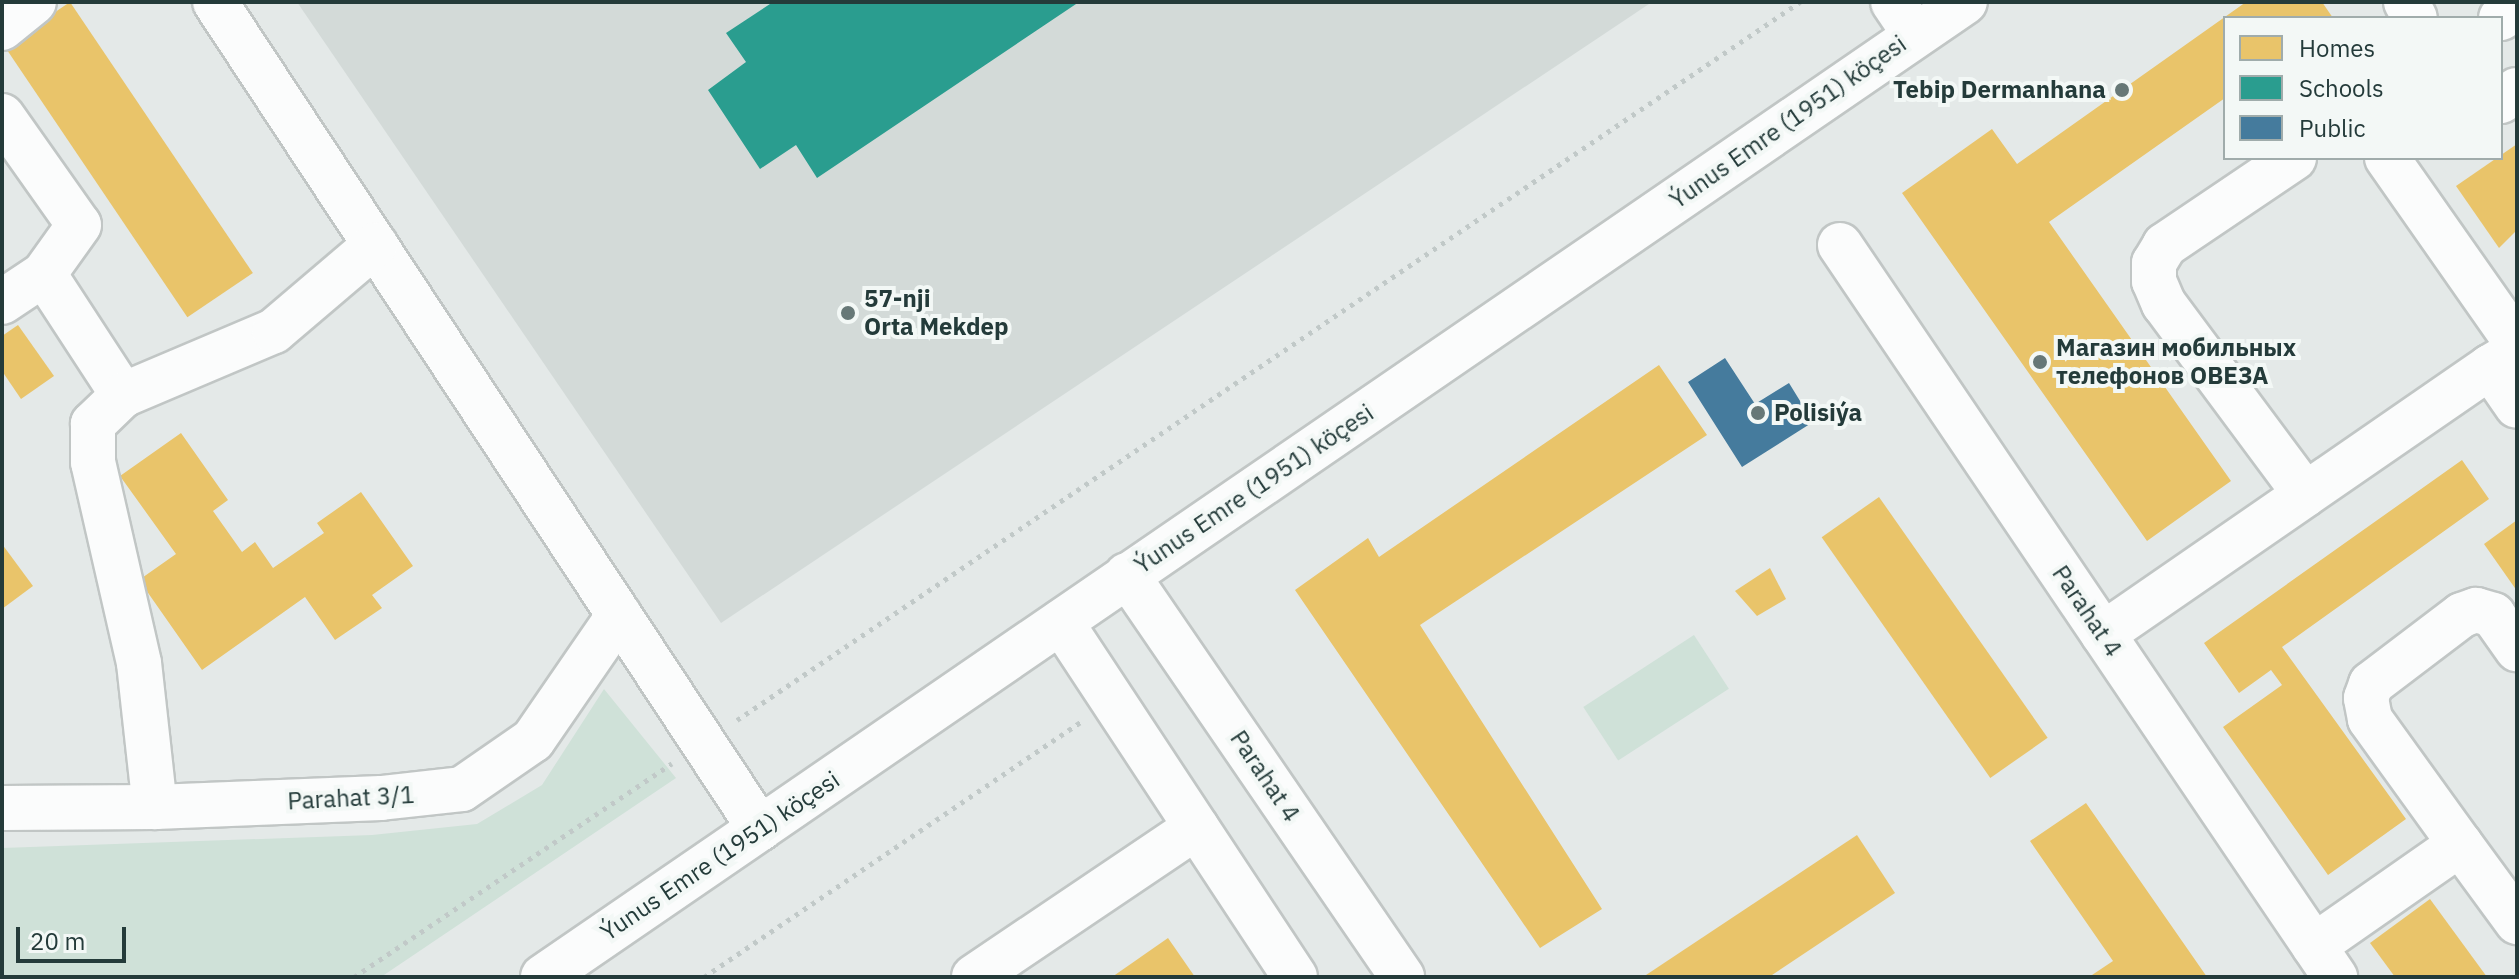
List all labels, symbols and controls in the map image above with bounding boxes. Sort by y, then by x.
legend [2223,16,2503,160]
street label: Ýunus Emre (1951) köçesi [1664,29,1912,215]
text: Homes [2299,32,2375,64]
text: Schools [2299,72,2384,104]
place label: Tebip Dermanhana [1893,76,2106,104]
marker: Tebip Dermanhana [2113,81,2131,99]
text: Public [2299,112,2366,144]
place label: 57-nji Orta Mekdep [864,285,1009,341]
marker: 57-nji Orta Mekdep [839,304,857,322]
place label: Магазин мобильных телефонов ОВЕЗА [2056,334,2296,390]
marker: Магазин мобильных телефонов ОВЕЗА [2031,353,2049,371]
street label: Ýunus Emre (1951) köçesi [1129,398,1379,580]
place label: Polisiýa [1774,399,1862,427]
marker: Polisiýa [1749,404,1767,422]
street label: Parahat 4 [2046,560,2128,662]
street label: Parahat 4 [1224,725,1306,827]
street label: Ýunus Emre (1951) köçesi [595,765,845,947]
street label: Parahat 3/1 [287,780,415,816]
scale bar [20,911,130,961]
text: 20 m [30,925,85,957]

